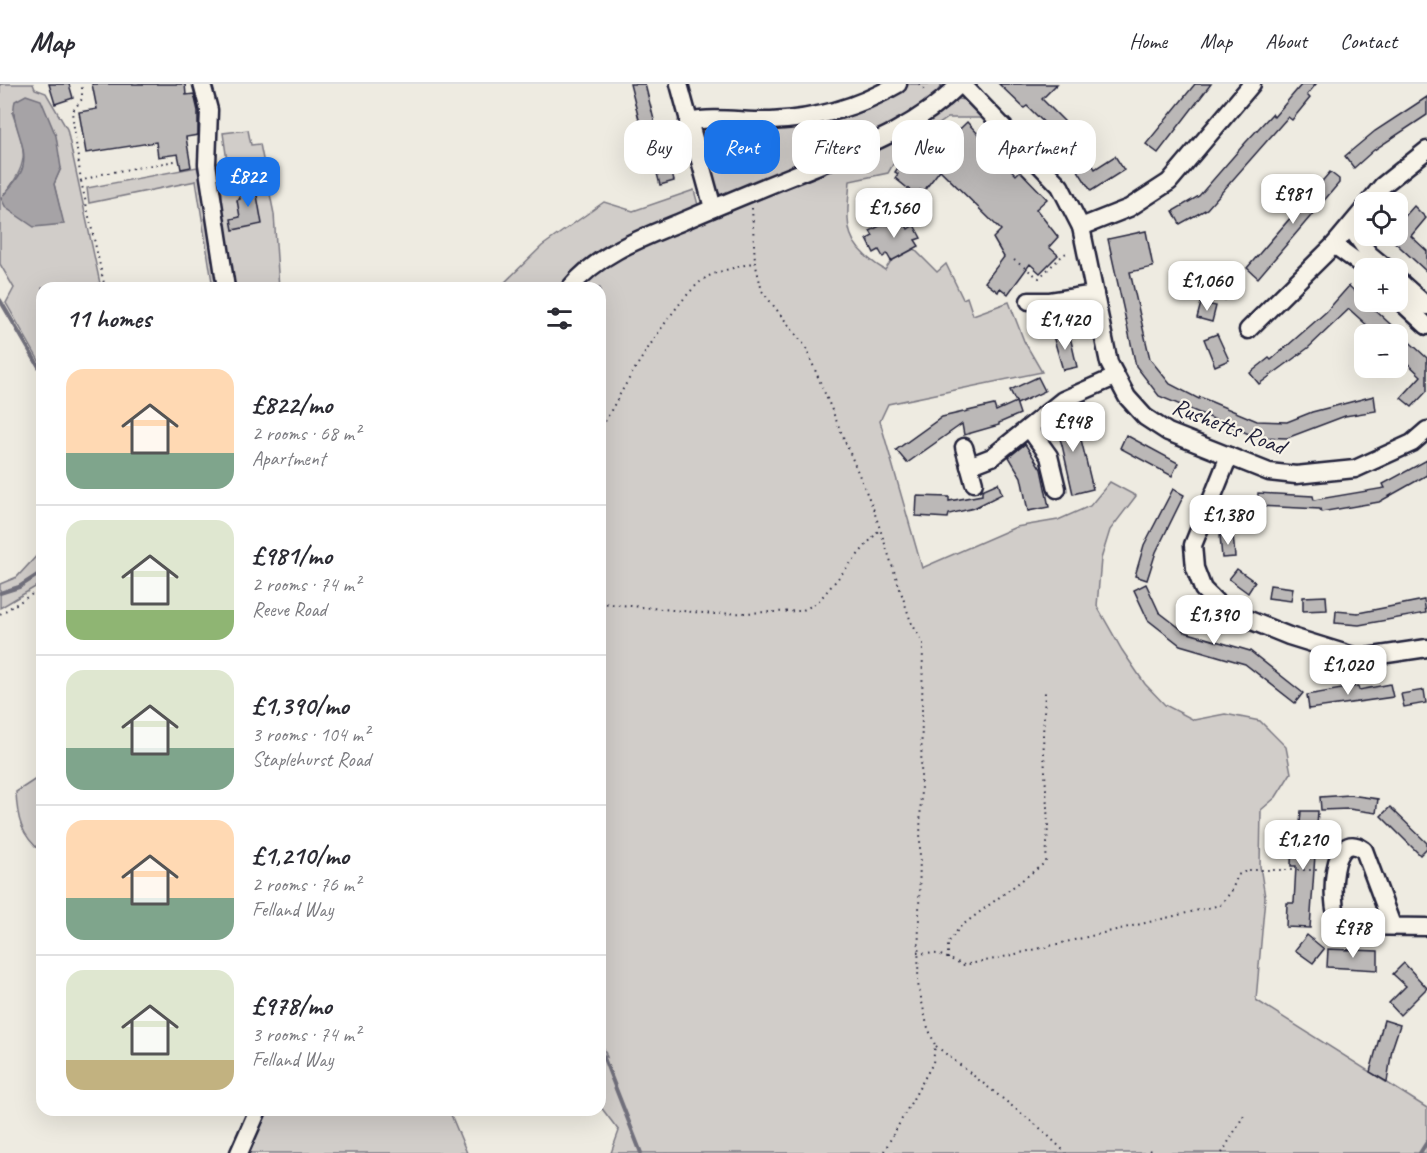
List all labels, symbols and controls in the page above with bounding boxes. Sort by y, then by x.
text: Map [30,24,73,59]
text: Home [1129,28,1167,54]
text: Map [1200,28,1232,54]
text: About [1265,28,1307,54]
text: Contact [1340,28,1397,54]
chip: Buy [624,120,692,174]
chip: Rent [704,120,780,174]
chip: Filters [792,120,880,174]
chip: New [892,120,964,174]
chip: Apartment [976,120,1096,174]
pin: £822 [212,157,284,208]
text: £822 [230,164,266,189]
pin: £981 [1257,174,1329,225]
text: £981 [1275,181,1311,206]
pin: £1,560 [845,188,943,239]
map controls [1354,192,1408,378]
button: locate [1354,192,1408,246]
text: £1,560 [869,195,919,220]
button: + [1354,258,1408,312]
pin: £1,060 [1158,261,1256,312]
text: £1,060 [1182,268,1232,293]
pin: £1,420 [1016,300,1114,351]
text: 11 homes [66,302,151,335]
icon: filters [543,302,576,335]
text: £1,420 [1041,307,1089,332]
button: − [1354,324,1408,378]
text: £822/mo [252,388,332,421]
street label: Rushetts Road [1168,391,1293,463]
icon: home [114,393,186,465]
pin: £948 [1037,402,1109,453]
text: £948 [1055,409,1091,434]
text: 2 rooms · 68 m² [252,421,360,446]
text: Apartment [252,446,325,471]
pin: £1,380 [1179,495,1277,546]
text: £1,380 [1204,502,1252,527]
text: £981/mo [252,539,332,572]
icon: home [114,544,186,616]
text: 2 rooms · 74 m² [252,572,360,597]
pin: £1,390 [1165,595,1263,646]
text: Reeve Road [252,597,326,622]
text: £1,390 [1190,602,1238,627]
pin: £1,020 [1299,645,1397,696]
text: £1,020 [1324,652,1372,677]
text: £1,390/mo [252,689,349,722]
icon: home [114,694,186,766]
text: 3 rooms · 104 m² [252,722,369,747]
text: Staplehurst Road [252,747,371,772]
pin: £1,210 [1254,820,1352,871]
text: £1,210 [1279,827,1327,852]
text: £1,210/mo [252,839,349,872]
icon: home [114,844,186,916]
text: 2 rooms · 76 m² [252,872,360,897]
text: Felland Way [252,897,333,922]
pin: £978 [1317,908,1389,959]
text: £978 [1335,915,1371,940]
text: £978/mo [252,989,332,1022]
icon: home [114,994,186,1066]
text: 3 rooms · 74 m² [252,1022,360,1047]
text: Felland Way [252,1047,333,1072]

